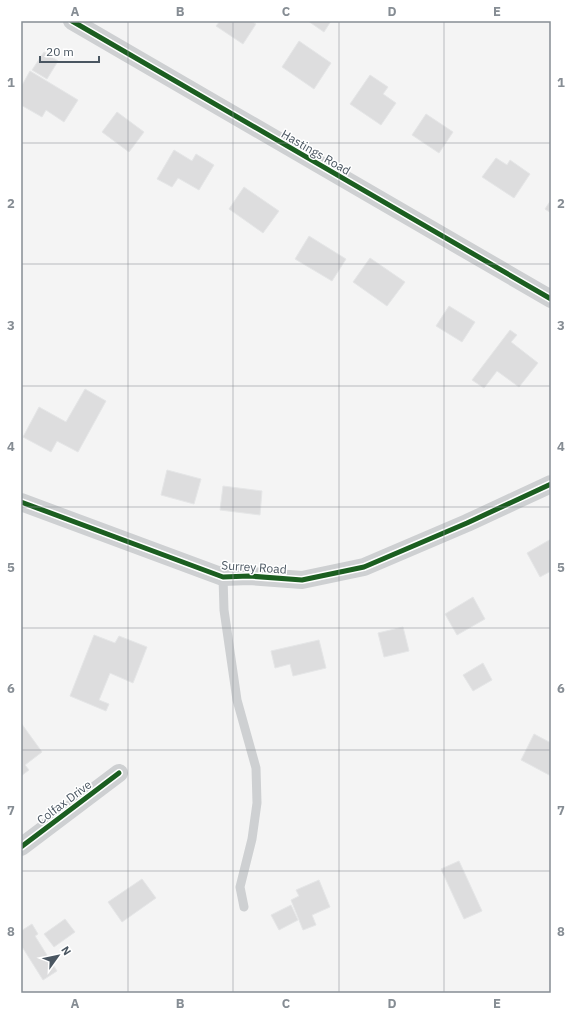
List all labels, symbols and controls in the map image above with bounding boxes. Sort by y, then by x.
text: A [71,3,80,20]
text: B [176,3,185,20]
text: C [282,3,291,20]
text: D [387,3,397,20]
text: E [493,3,501,20]
scale bar [40,38,99,64]
text: 20 m [46,44,74,59]
text: 1 [7,74,15,91]
text: 1 [557,74,565,91]
street label: Hastings Road [279,126,353,178]
text: 2 [7,195,15,212]
text: 2 [557,195,565,212]
text: 3 [7,317,15,334]
text: 3 [557,317,565,334]
text: 4 [7,438,15,455]
text: 4 [557,438,565,455]
street label: Surrey Road [221,557,287,577]
text: 5 [7,559,15,576]
text: 5 [557,559,565,576]
text: 6 [7,680,15,697]
text: 6 [557,680,565,697]
street label: Colfax Drive [34,776,95,827]
text: 7 [7,802,15,819]
text: 7 [557,802,565,819]
text: 8 [7,923,15,940]
text: 8 [557,923,565,940]
north arrow [38,936,78,976]
text: N [58,943,74,958]
text: A [71,995,80,1012]
text: B [176,995,185,1012]
text: C [282,995,291,1012]
text: D [387,995,397,1012]
text: E [493,995,501,1012]

